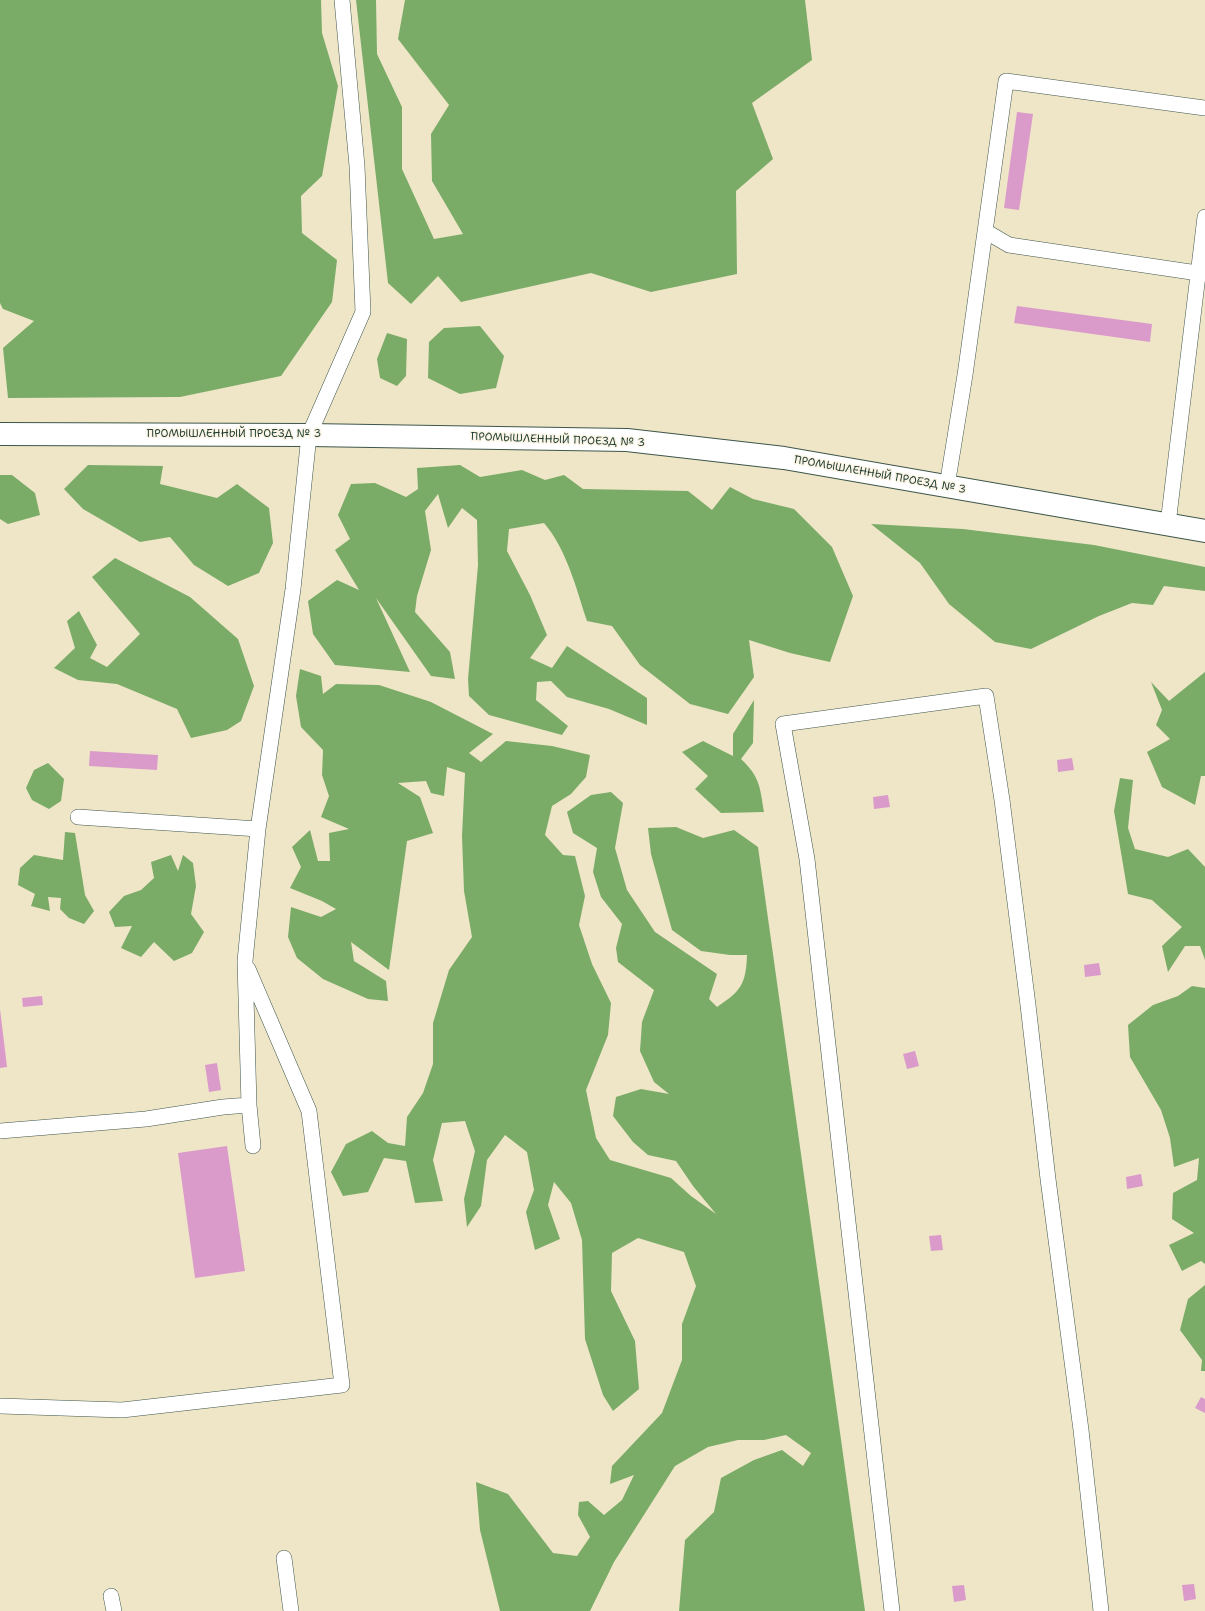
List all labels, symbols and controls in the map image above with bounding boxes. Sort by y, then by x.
street label: ПРОМЫШЛЕННЫЙ ПРОЕЗД № 3 [147,427,321,441]
street label: ПРОМЫШЛЕННЫЙ ПРОЕЗД № 3 [471,430,645,450]
street label: ПРОМЫШЛЕННЫЙ ПРОЕЗД № 3 [793,453,967,497]

